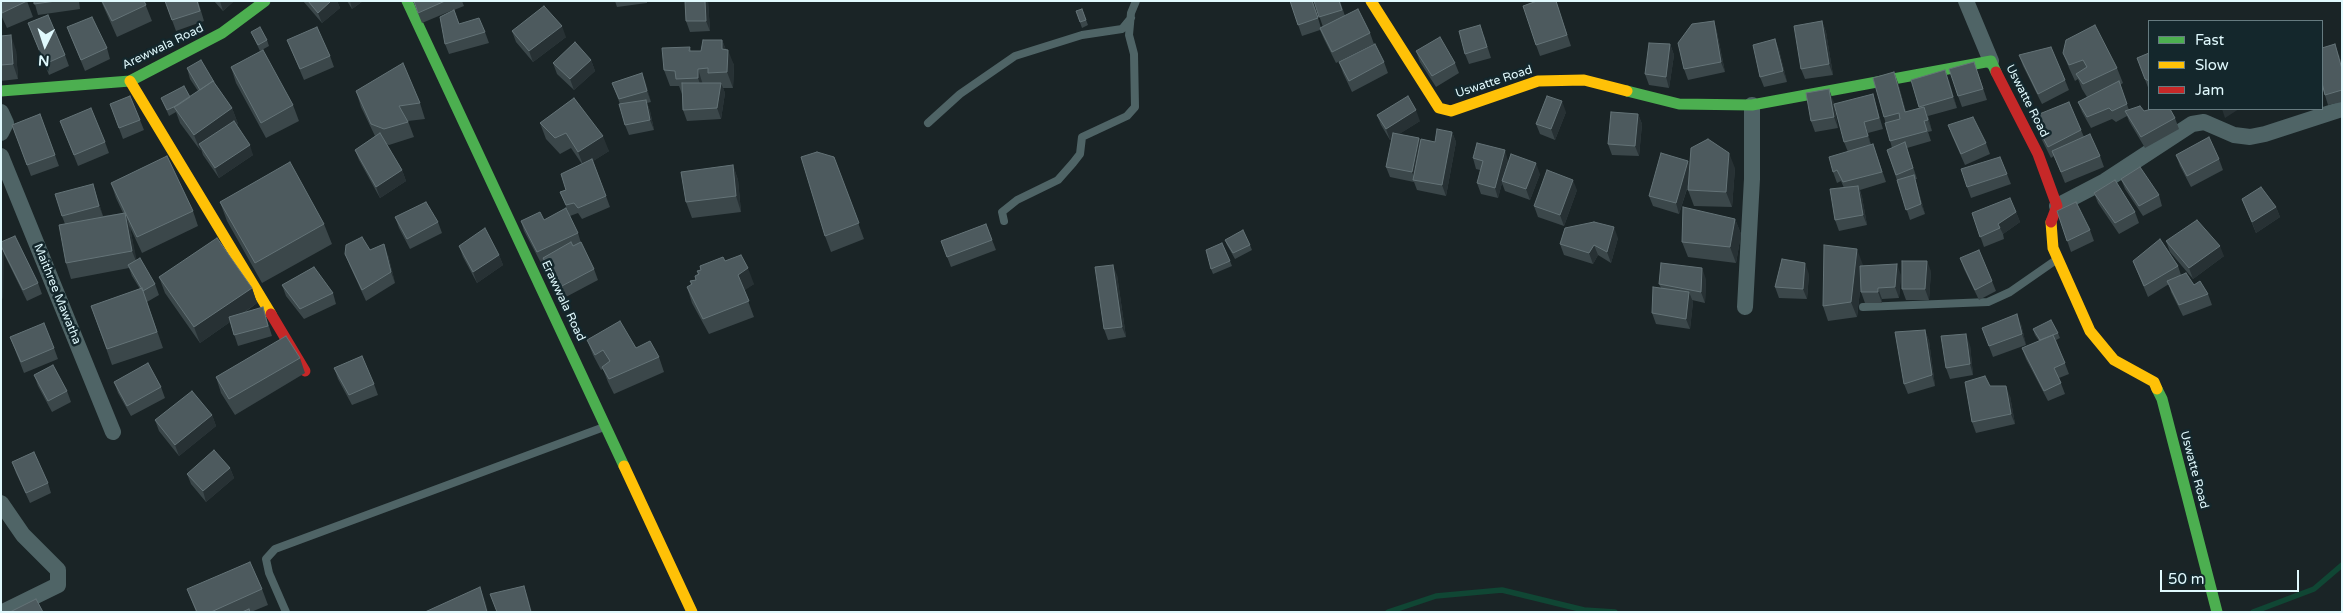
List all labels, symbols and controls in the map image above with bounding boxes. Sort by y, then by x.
north arrow [20,20,70,70]
legend [2148,20,2323,110]
street label: Arewwala Road [120,21,206,73]
text: Fast [2195,31,2224,49]
text: N [38,52,50,69]
text: Slow [2195,56,2229,74]
street label: Uswatte Road [2002,62,2052,140]
street label: Uswatte Road [1454,63,1534,101]
text: Jam [2195,81,2224,99]
street label: Maithree Mawatha [30,242,84,346]
street label: Erawwala Road [538,258,588,344]
street label: Uswatte Road [2177,430,2211,510]
scale bar [2163,560,2302,592]
text: 50 m [2168,570,2205,588]

